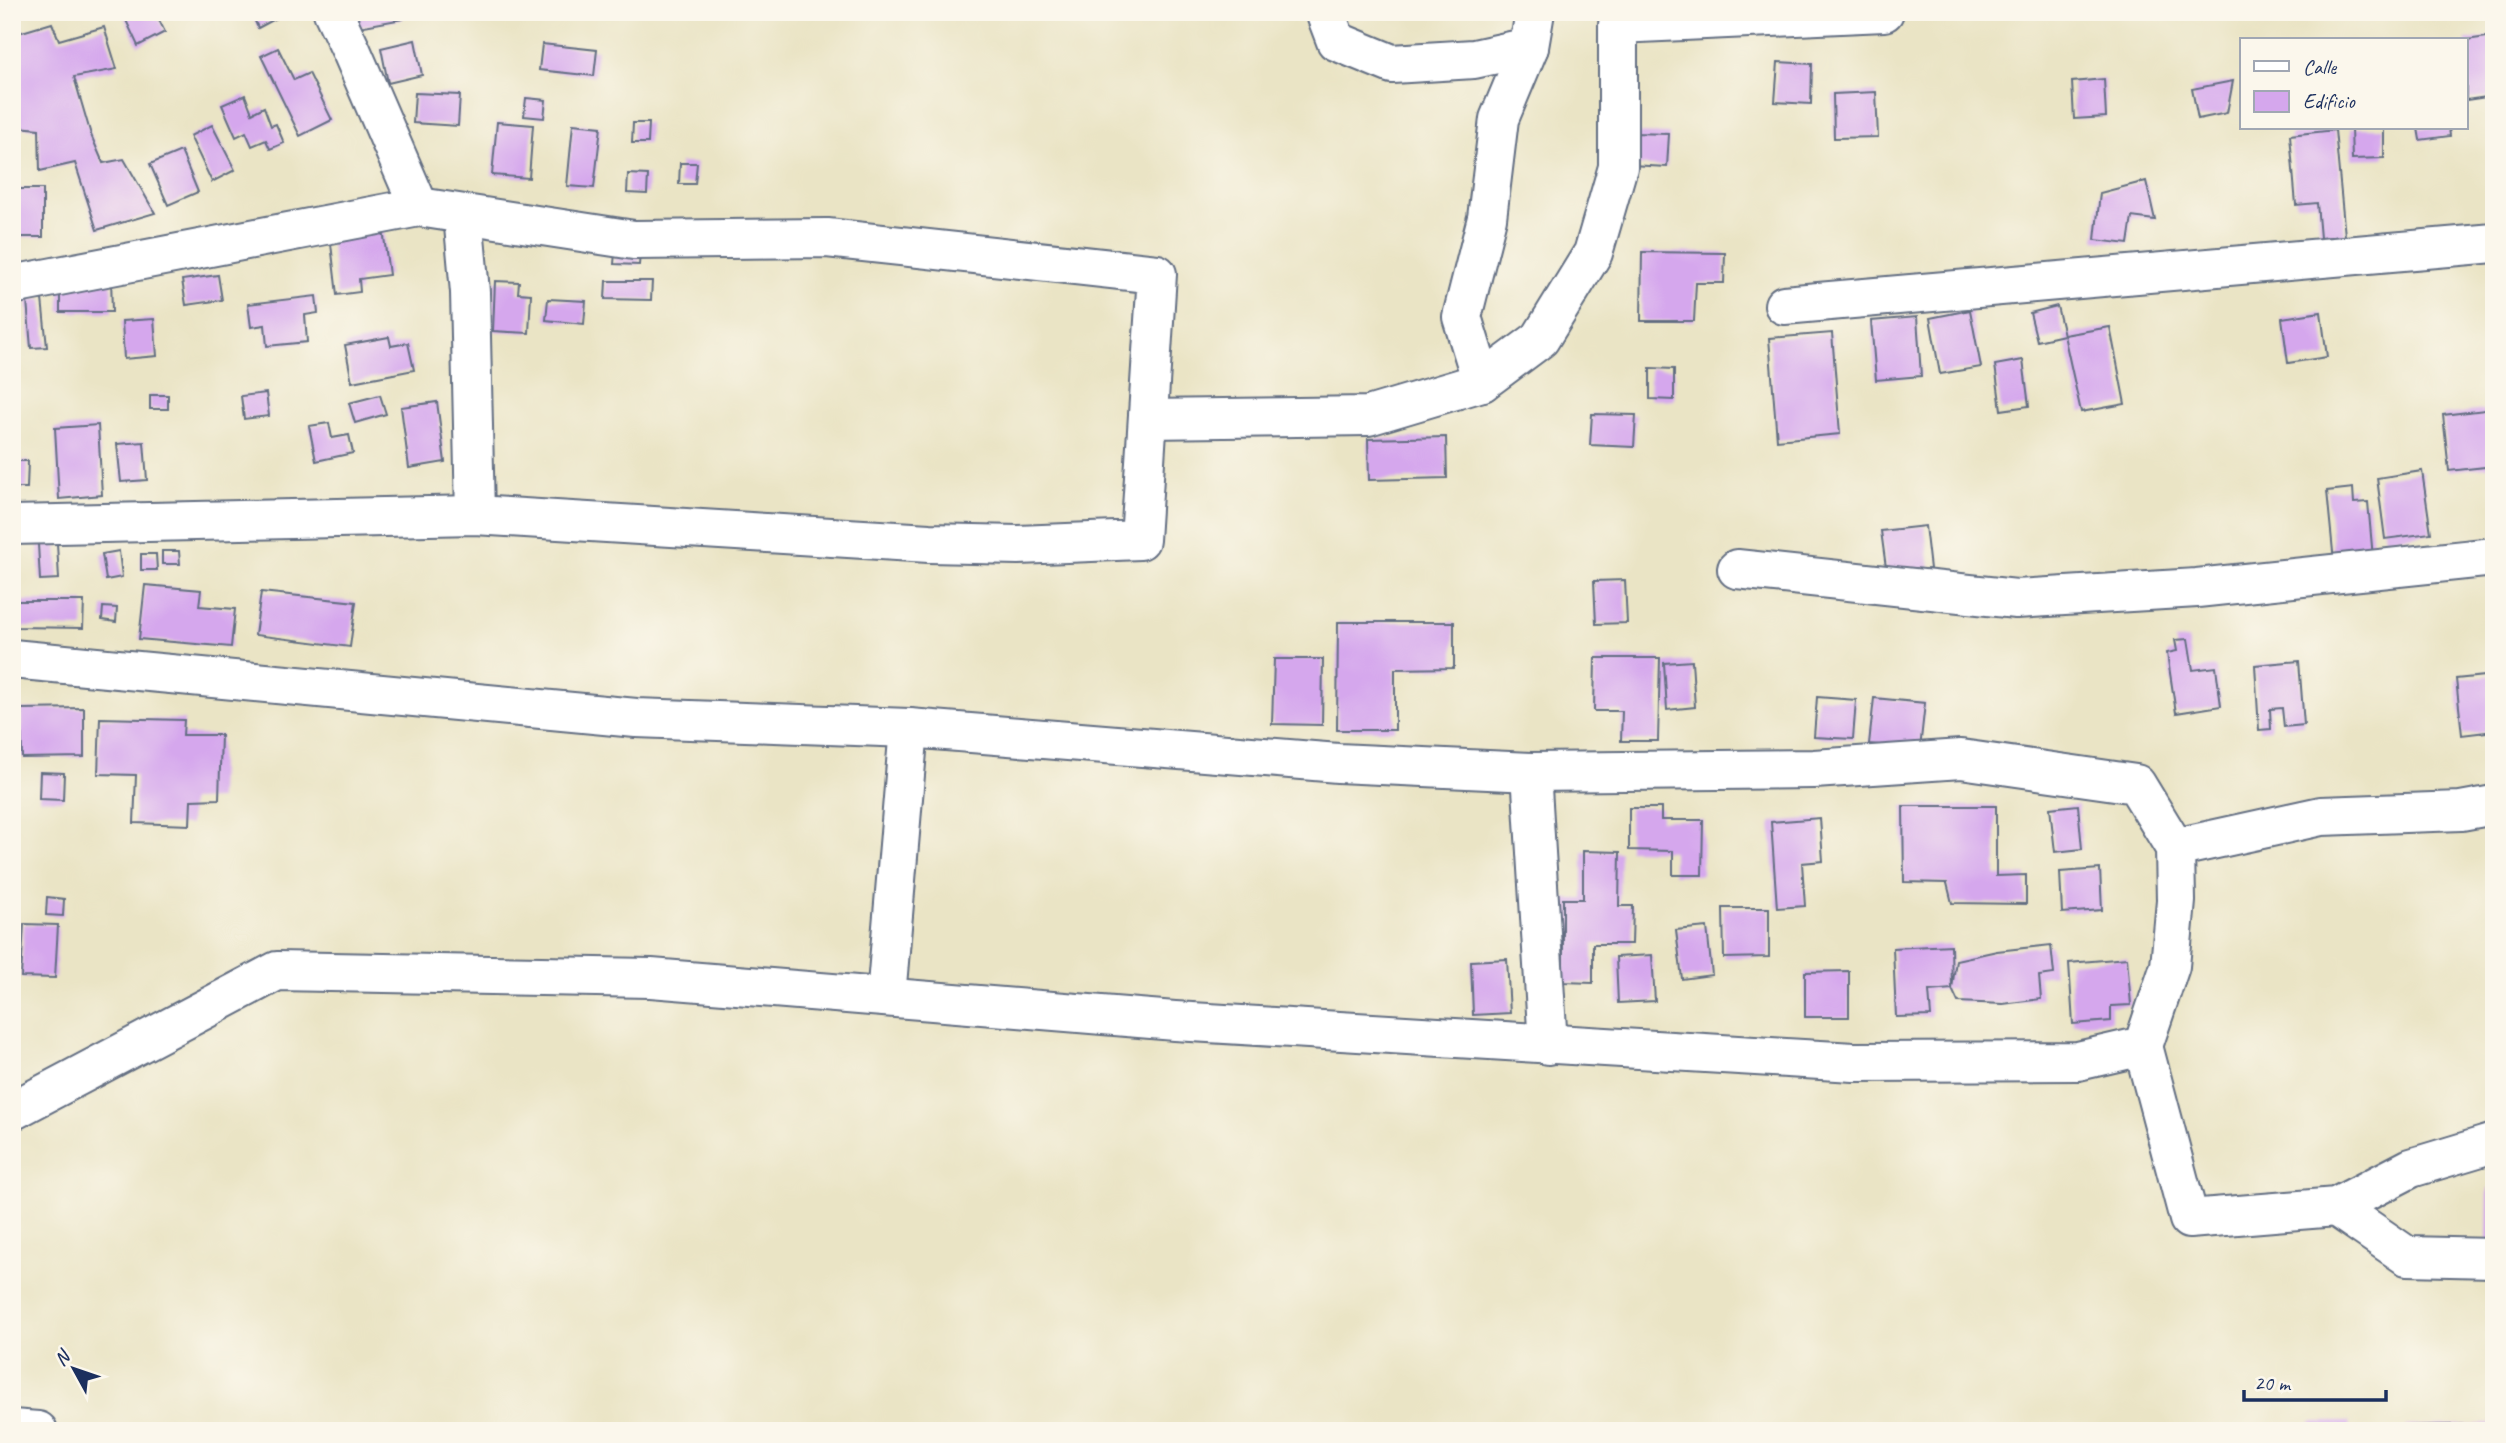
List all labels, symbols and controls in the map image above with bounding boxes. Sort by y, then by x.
legend [2240,38,2468,130]
text: Calle [2303,54,2337,80]
text: Edificio [2303,88,2356,114]
north arrow [38,1334,108,1404]
text: N [49,1344,77,1371]
scale bar [2244,1359,2385,1403]
text: 20 m [2254,1370,2292,1396]

